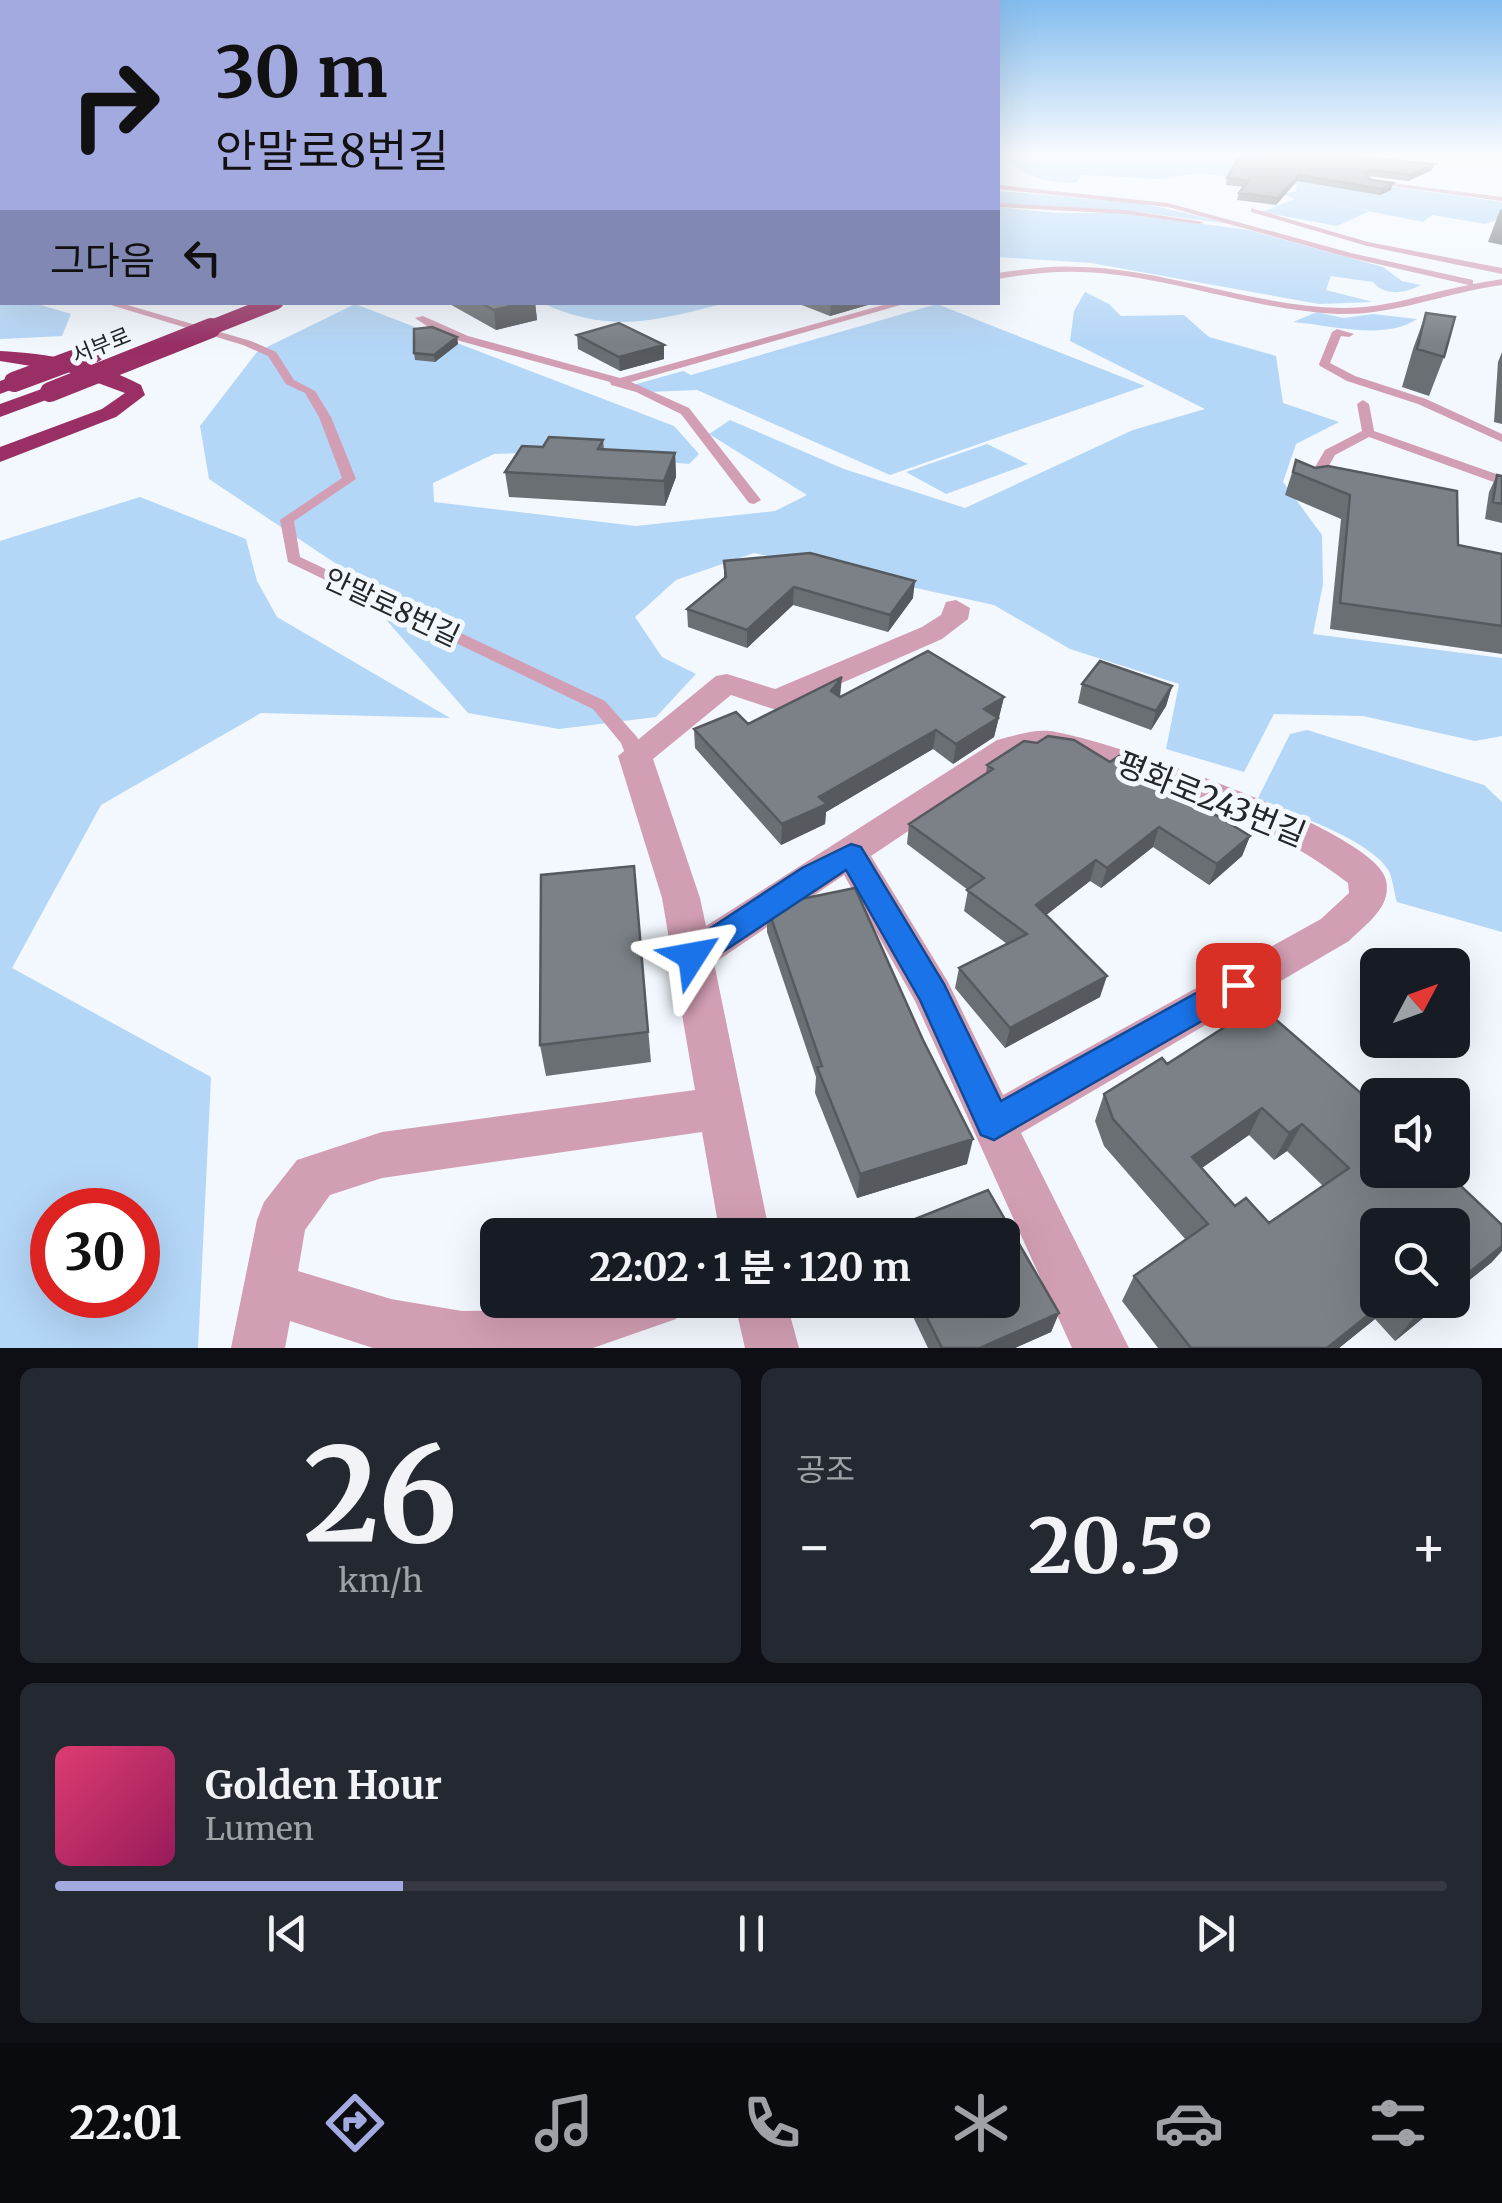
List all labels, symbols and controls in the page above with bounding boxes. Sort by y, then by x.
text: 30 m [215,28,388,116]
icon: right [50,40,180,170]
text: 안말로8번길 [215,123,449,179]
icon: left [175,230,230,285]
text: 그다음 [50,237,155,284]
street label: 서부로 [68,321,134,369]
street label: 안말로8번길 [318,560,466,654]
street label: 평화로243번길 [1111,743,1311,855]
position arrow [640,904,744,1008]
pin [1196,943,1281,1028]
north arrow [1360,948,1470,1058]
map controls [1360,948,1470,1318]
icon: arrive [1211,958,1266,1013]
button: sound [1360,1078,1470,1188]
speed limit sign: 30 [30,1188,160,1318]
button: search [1360,1208,1470,1318]
text: 22:02 · 1 분 · 120 m [589,1244,911,1291]
text: 26 [303,1414,458,1577]
text: 공조 [796,1450,855,1490]
text: 20.5° [1028,1499,1215,1593]
text: − [796,1512,833,1581]
text: + [1410,1512,1447,1581]
text: km/h [338,1561,423,1601]
text: Golden Hour [205,1762,442,1809]
text: Lumen [205,1809,314,1849]
icon: previous [260,1906,315,1961]
icon: pause [724,1906,779,1961]
icon: next [1188,1906,1243,1961]
icon: directions [320,2088,390,2158]
icon: music [529,2088,599,2158]
icon: phone [737,2088,807,2158]
icon: climate [946,2088,1016,2158]
icon: car [1154,2088,1224,2158]
icon: filters [1363,2088,1433,2158]
text: 22:01 [69,2095,181,2151]

